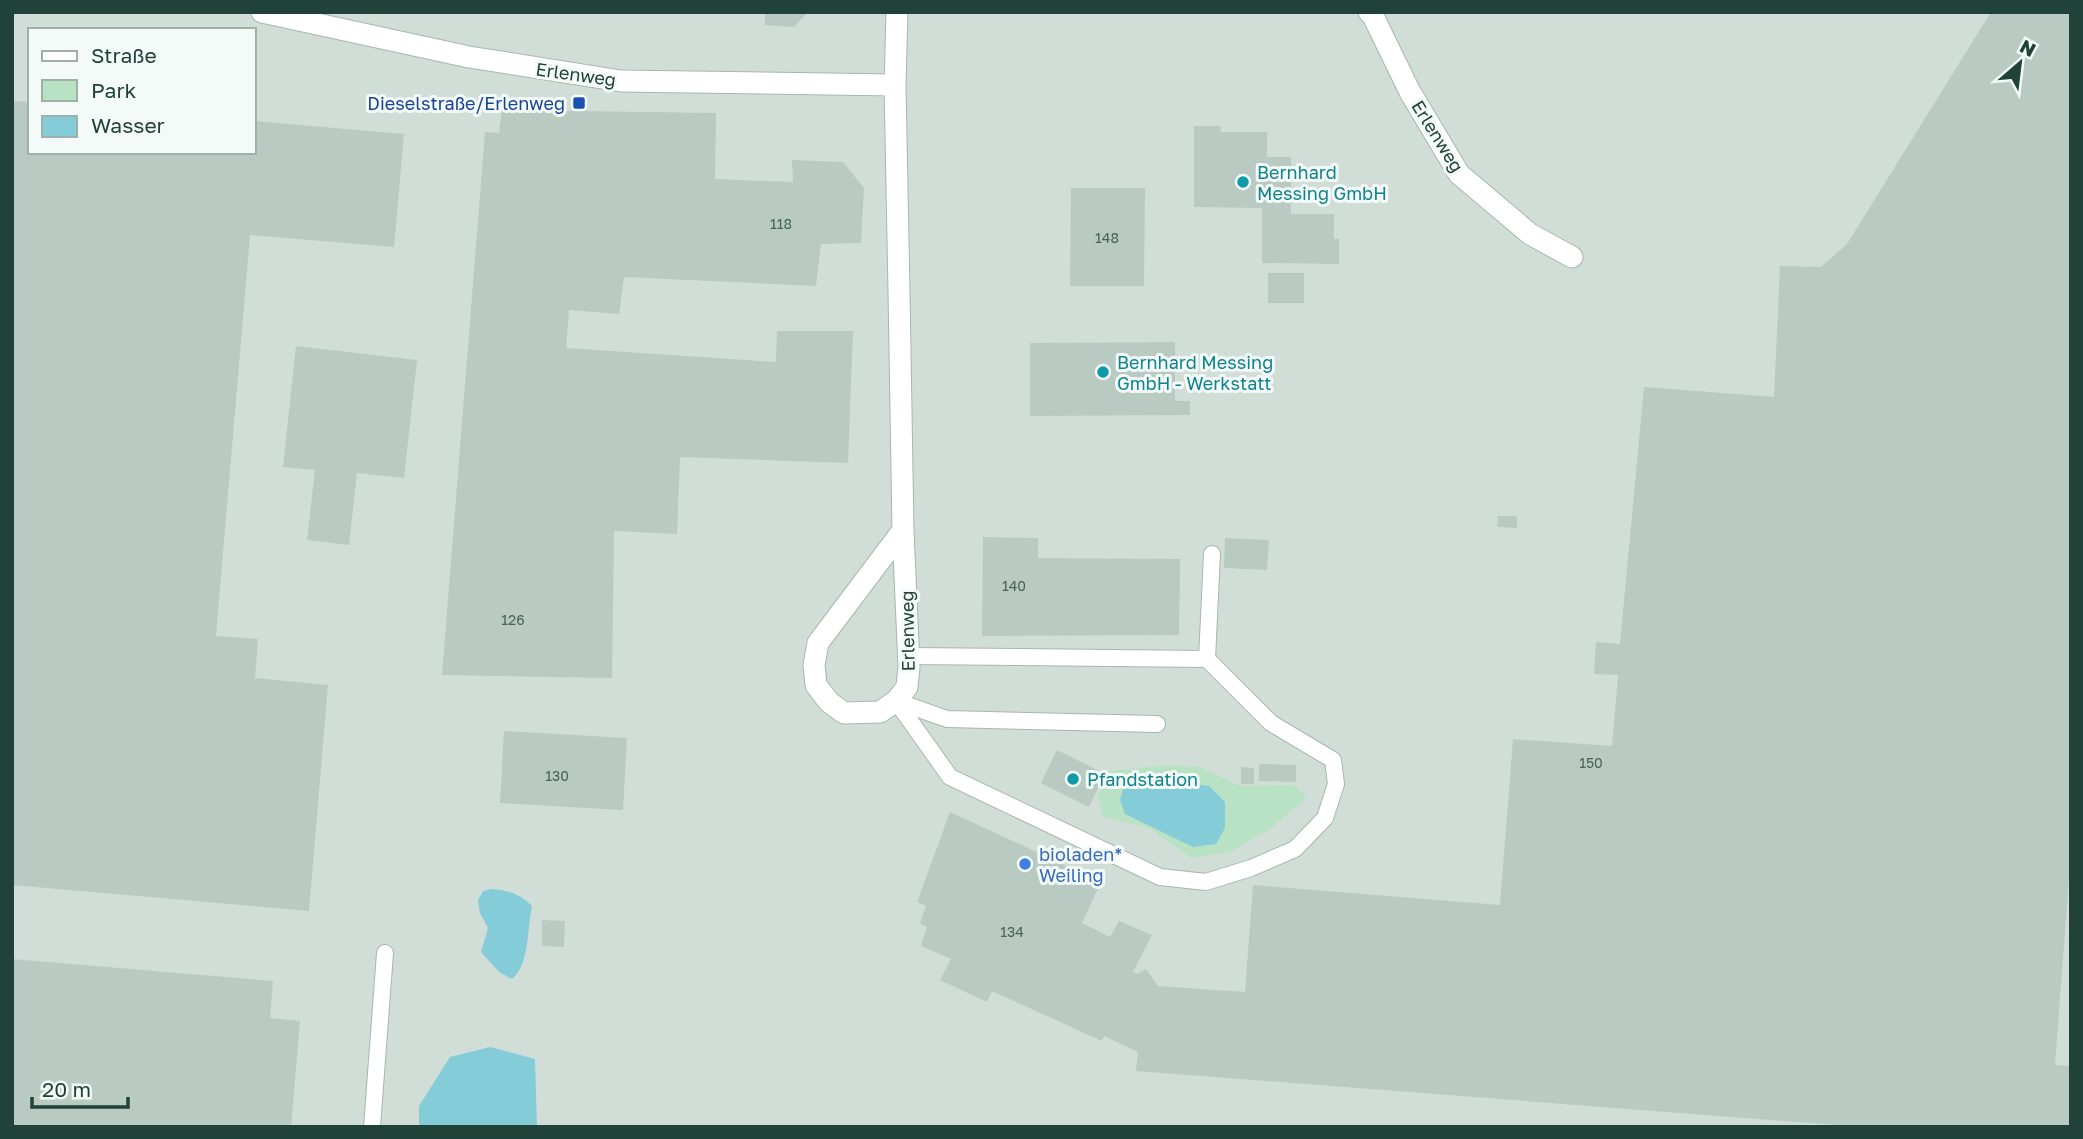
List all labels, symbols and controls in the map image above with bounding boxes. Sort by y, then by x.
legend [28,28,256,154]
north arrow [1985,28,2055,98]
text: N [2016,34,2040,61]
text: Straße [91,42,157,68]
street label: Erlenweg [534,57,618,91]
text: Park [91,77,137,103]
place label: Dieselstraße/Erlenweg [367,92,565,114]
marker: Dieselstraße/Erlenweg [571,95,587,111]
street label: Erlenweg [1407,96,1469,176]
text: Wasser [91,112,165,138]
place label: Bernhard Messing GmbH [1257,161,1387,204]
marker: Bernhard Messing GmbH [1235,174,1251,190]
house number: 118 [770,215,792,232]
house number: 148 [1095,229,1119,246]
place label: Bernhard Messing GmbH - Werkstatt [1117,351,1273,394]
marker: Bernhard Messing GmbH - Werkstatt [1095,364,1111,380]
house number: 140 [1002,577,1026,594]
street label: Erlenweg [895,590,919,672]
house number: 126 [501,611,525,628]
house number: 150 [1579,754,1603,771]
house number: 130 [545,767,569,784]
place label: Pfandstation [1087,768,1198,790]
marker: Pfandstation [1065,771,1081,787]
place label: bioladen* Weiling [1039,843,1122,886]
marker: bioladen* Weiling [1017,856,1033,872]
house number: 134 [1000,923,1024,940]
scale bar [32,1066,128,1110]
text: 20 m [42,1076,91,1102]

